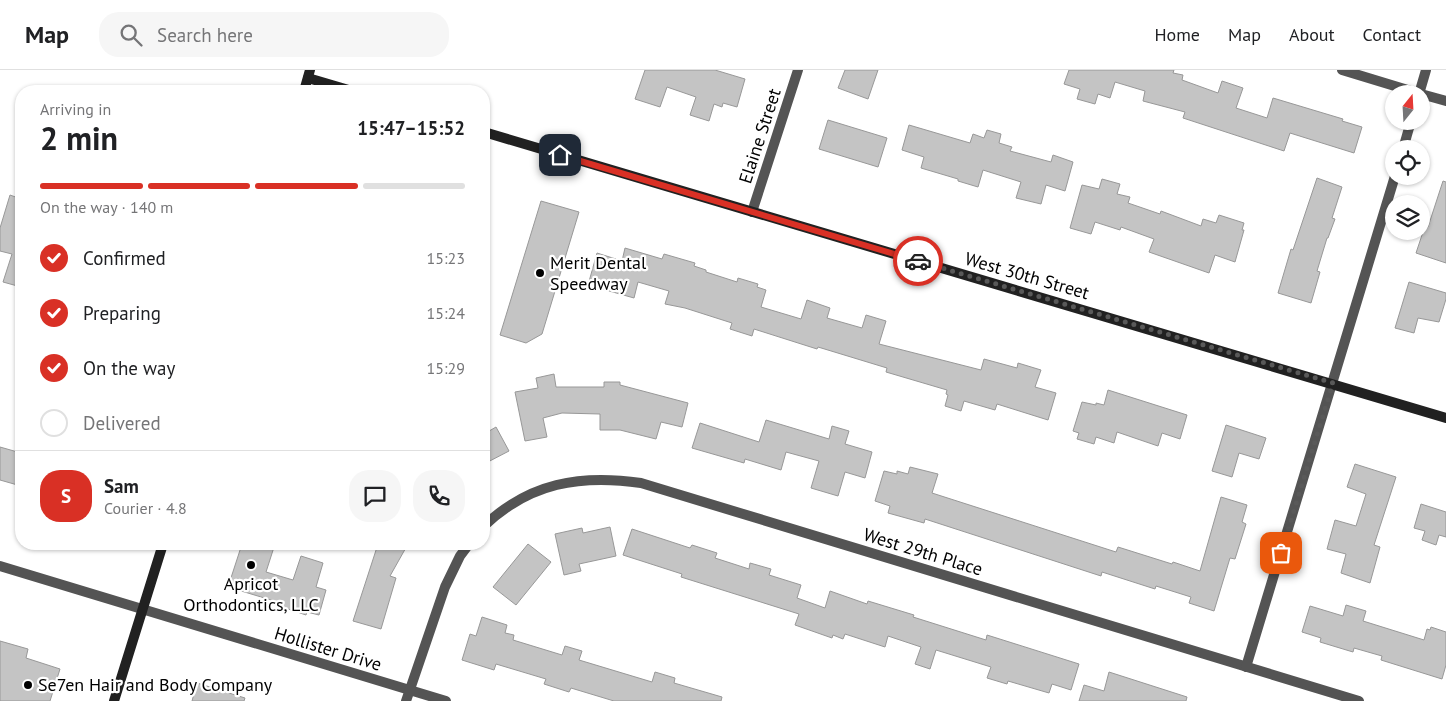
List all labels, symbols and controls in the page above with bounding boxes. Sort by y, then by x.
search box [99,12,449,57]
text: Map [25,19,69,50]
icon: search [117,21,145,49]
text: Search here [157,23,253,47]
text: Home [1154,23,1200,46]
text: Map [1228,23,1261,46]
text: About [1289,23,1335,46]
text: Contact [1363,23,1421,46]
street label: Elaine Street [733,85,786,186]
north arrow [1385,85,1430,130]
map controls [1385,85,1430,240]
text: Arriving in [40,99,111,119]
text: 15:47–15:52 [357,116,465,140]
text: 2 min [40,117,118,159]
pin [539,134,581,176]
button: locate [1385,140,1430,185]
icon: home [546,141,574,169]
button: layers [1385,195,1430,240]
text: On the way · 140 m [40,197,173,217]
courier [893,236,943,286]
icon: check [40,244,68,272]
text: Confirmed [83,246,166,270]
icon: car [904,247,932,275]
street label: West 30th Street [962,247,1092,304]
text: 15:23 [427,248,465,268]
place label: Merit Dental Speedway [550,251,647,295]
marker: Merit Dental Speedway [534,267,546,279]
icon: check [40,299,68,327]
text: Preparing [83,301,161,325]
text: 15:24 [427,303,465,323]
icon: check [40,354,68,382]
text: On the way [83,356,175,380]
text: 15:29 [427,358,465,378]
text: Delivered [83,411,161,435]
button: chat [349,470,401,522]
button: phone [413,470,465,522]
text: Sam [104,474,139,498]
text: S [61,484,71,508]
text: Courier · 4.8 [104,498,187,518]
street label: West 29th Place [861,523,985,581]
pin [1260,532,1302,574]
icon: bag [1267,539,1295,567]
marker: Apricot Orthodontics, LLC [245,559,257,571]
place label: Apricot Orthodontics, LLC [183,572,319,616]
street label: Hollister Drive [272,621,385,676]
place label: Se7en Hair and Body Company [38,673,273,696]
marker: Se7en Hair and Body Company [22,679,34,691]

